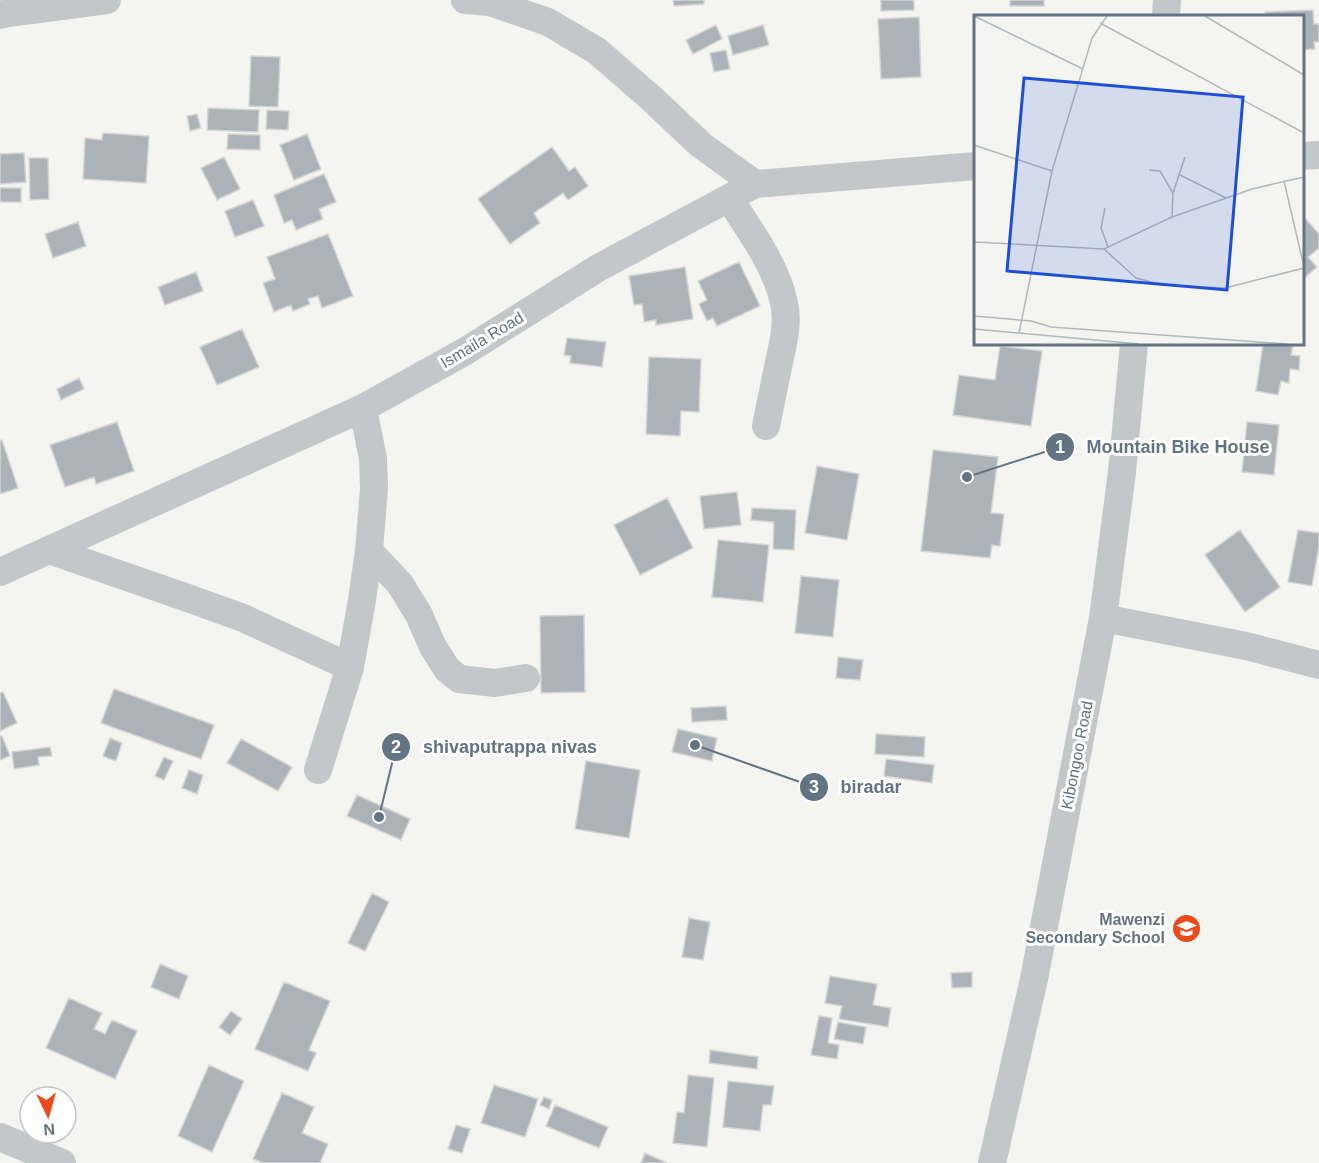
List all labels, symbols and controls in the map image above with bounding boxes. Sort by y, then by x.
inset map [974,15,1304,345]
street label: Ismaila Road [438,309,526,371]
callout: Mountain Bike House [1045,429,1282,465]
text: 1 [1055,437,1065,457]
text: Mountain Bike House [1086,437,1270,457]
street label: Kibongoo Road [1058,699,1096,811]
callout: shivaputrappa nivas [381,729,609,765]
text: 2 [391,737,401,757]
text: shivaputrappa nivas [423,737,597,757]
callout: biradar [799,769,914,805]
text: 3 [809,777,819,797]
text: biradar [840,777,902,797]
place label: Mawenzi Secondary School [1025,911,1165,946]
school or university icon: Mawenzi Secondary School [1170,912,1202,944]
north arrow [18,1085,78,1145]
text: N [43,1120,56,1138]

